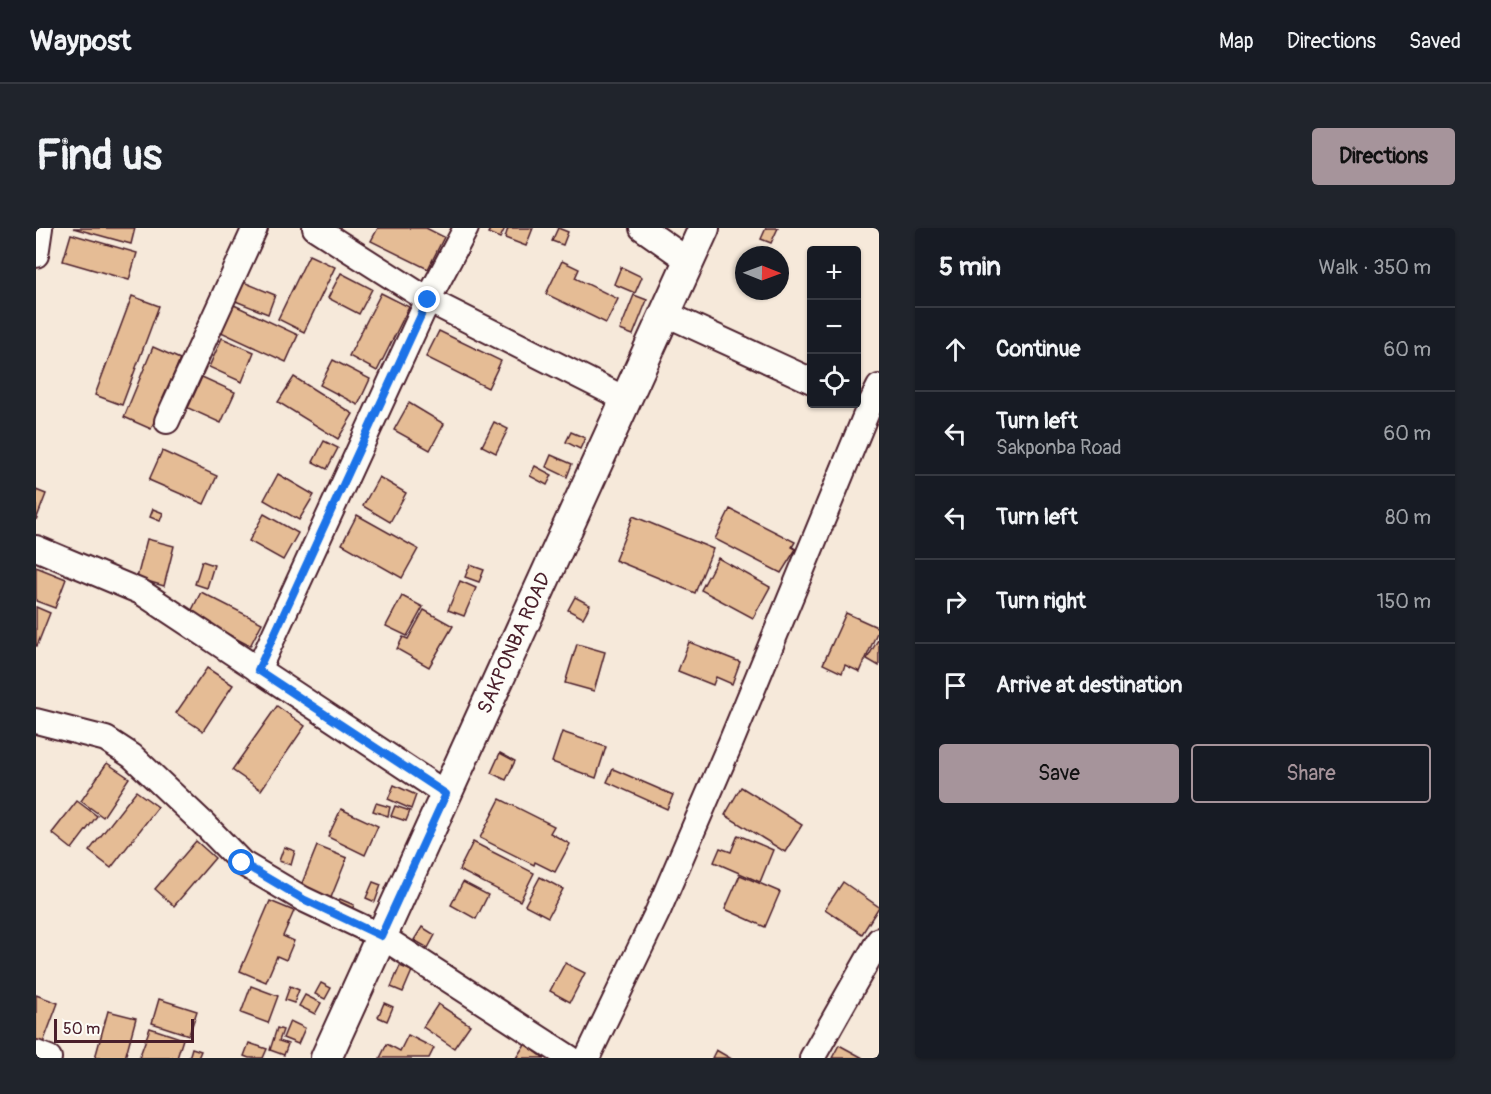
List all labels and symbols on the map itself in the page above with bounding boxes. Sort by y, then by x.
north arrow [735,246,789,300]
route end [414,286,440,312]
street label: SAKPONBA ROAD [472,568,556,718]
route start [228,849,254,875]
scale bar [54,1016,194,1044]

